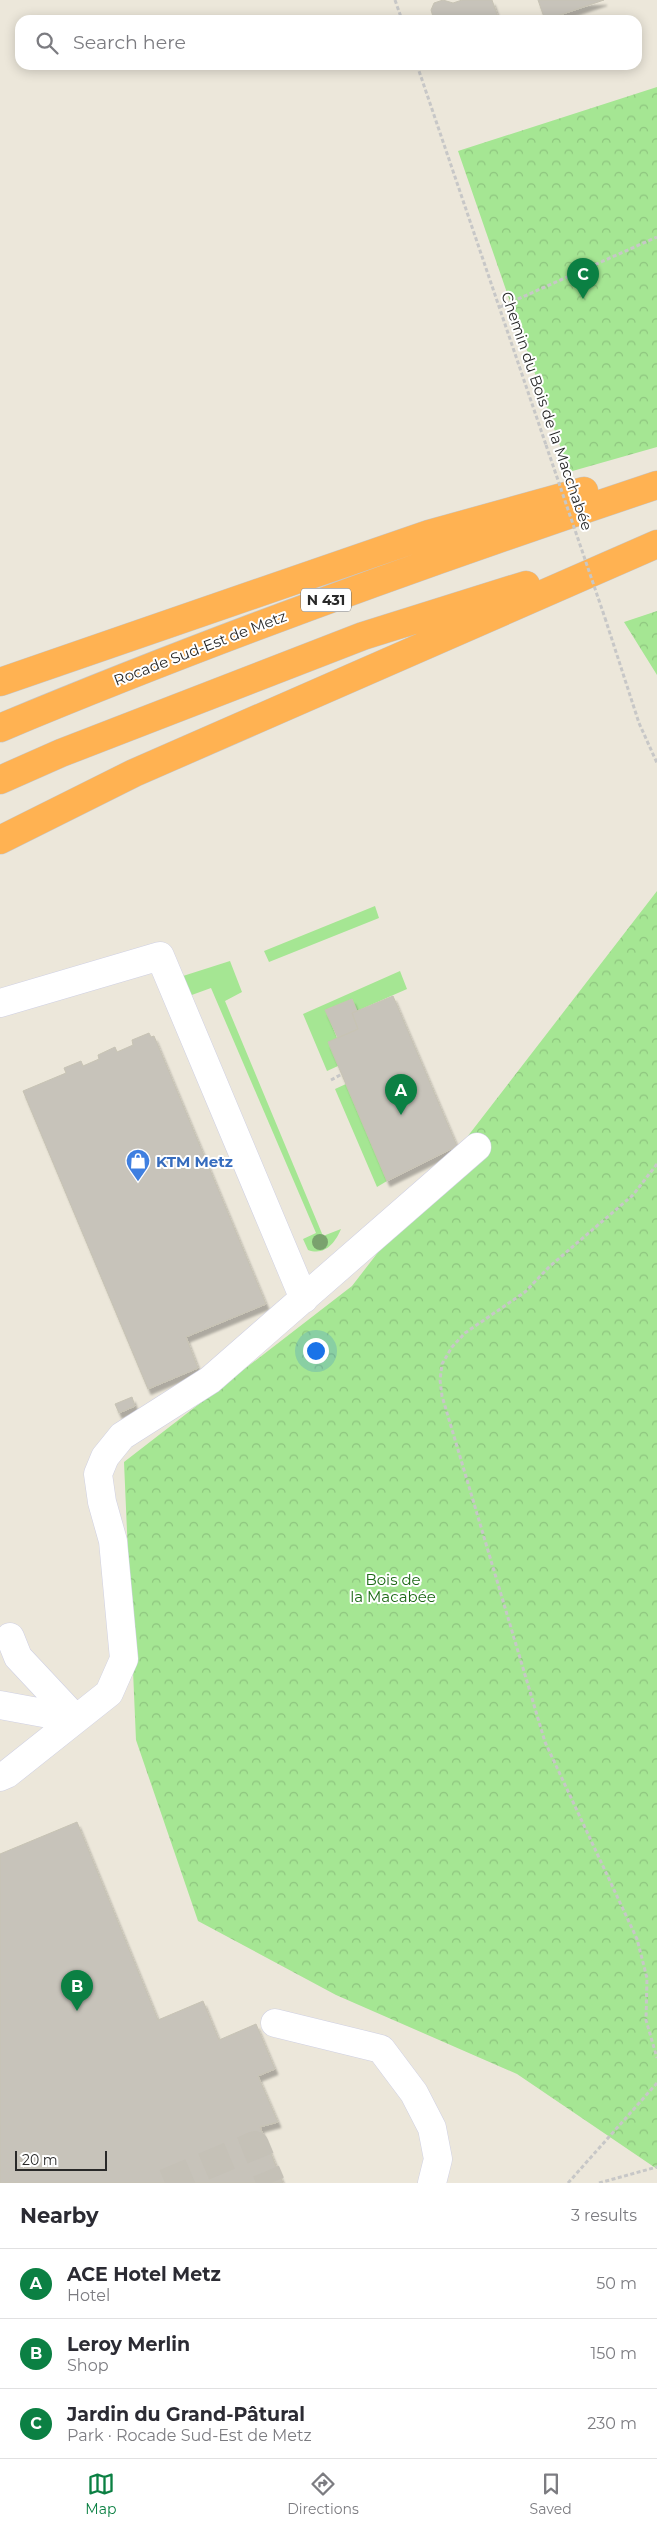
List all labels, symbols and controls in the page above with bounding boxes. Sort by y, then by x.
search box [15,15,642,70]
icon: search [33,29,61,57]
text: Search here [73,31,186,54]
pin: C [567,258,599,299]
street label: Chemin du Bois de la Macchabée [497,289,597,533]
road number: N 431 [301,588,351,612]
street label: Rocade Sud-Est de Metz [111,606,289,690]
pin: A [385,1074,417,1115]
shop icon: KTM Metz [125,1148,151,1182]
place label: KTM Metz [156,1152,233,1171]
your location [303,1338,329,1364]
park label: Bois de la Macabée [350,1570,436,1606]
pin: B [61,1970,93,2011]
scale bar [15,2148,108,2171]
text: 20 m [22,2151,58,2169]
text: Nearby [20,2203,99,2228]
text: 3 results [571,2206,637,2225]
text: ACE Hotel Metz [67,2263,221,2286]
text: A [30,2274,42,2293]
text: 50 m [596,2274,637,2293]
text: Hotel [67,2286,110,2305]
text: Leroy Merlin [67,2333,190,2356]
text: B [30,2344,42,2363]
text: 150 m [590,2344,637,2363]
text: Shop [67,2356,109,2375]
text: Jardin du Grand-Pâtural [67,2403,305,2426]
text: C [30,2414,42,2433]
text: 230 m [587,2414,637,2433]
text: Park · Rocade Sud-Est de Metz [67,2426,312,2445]
tab: Map [85,2470,116,2518]
tab: Directions [287,2470,359,2518]
tab: Saved [530,2470,572,2518]

